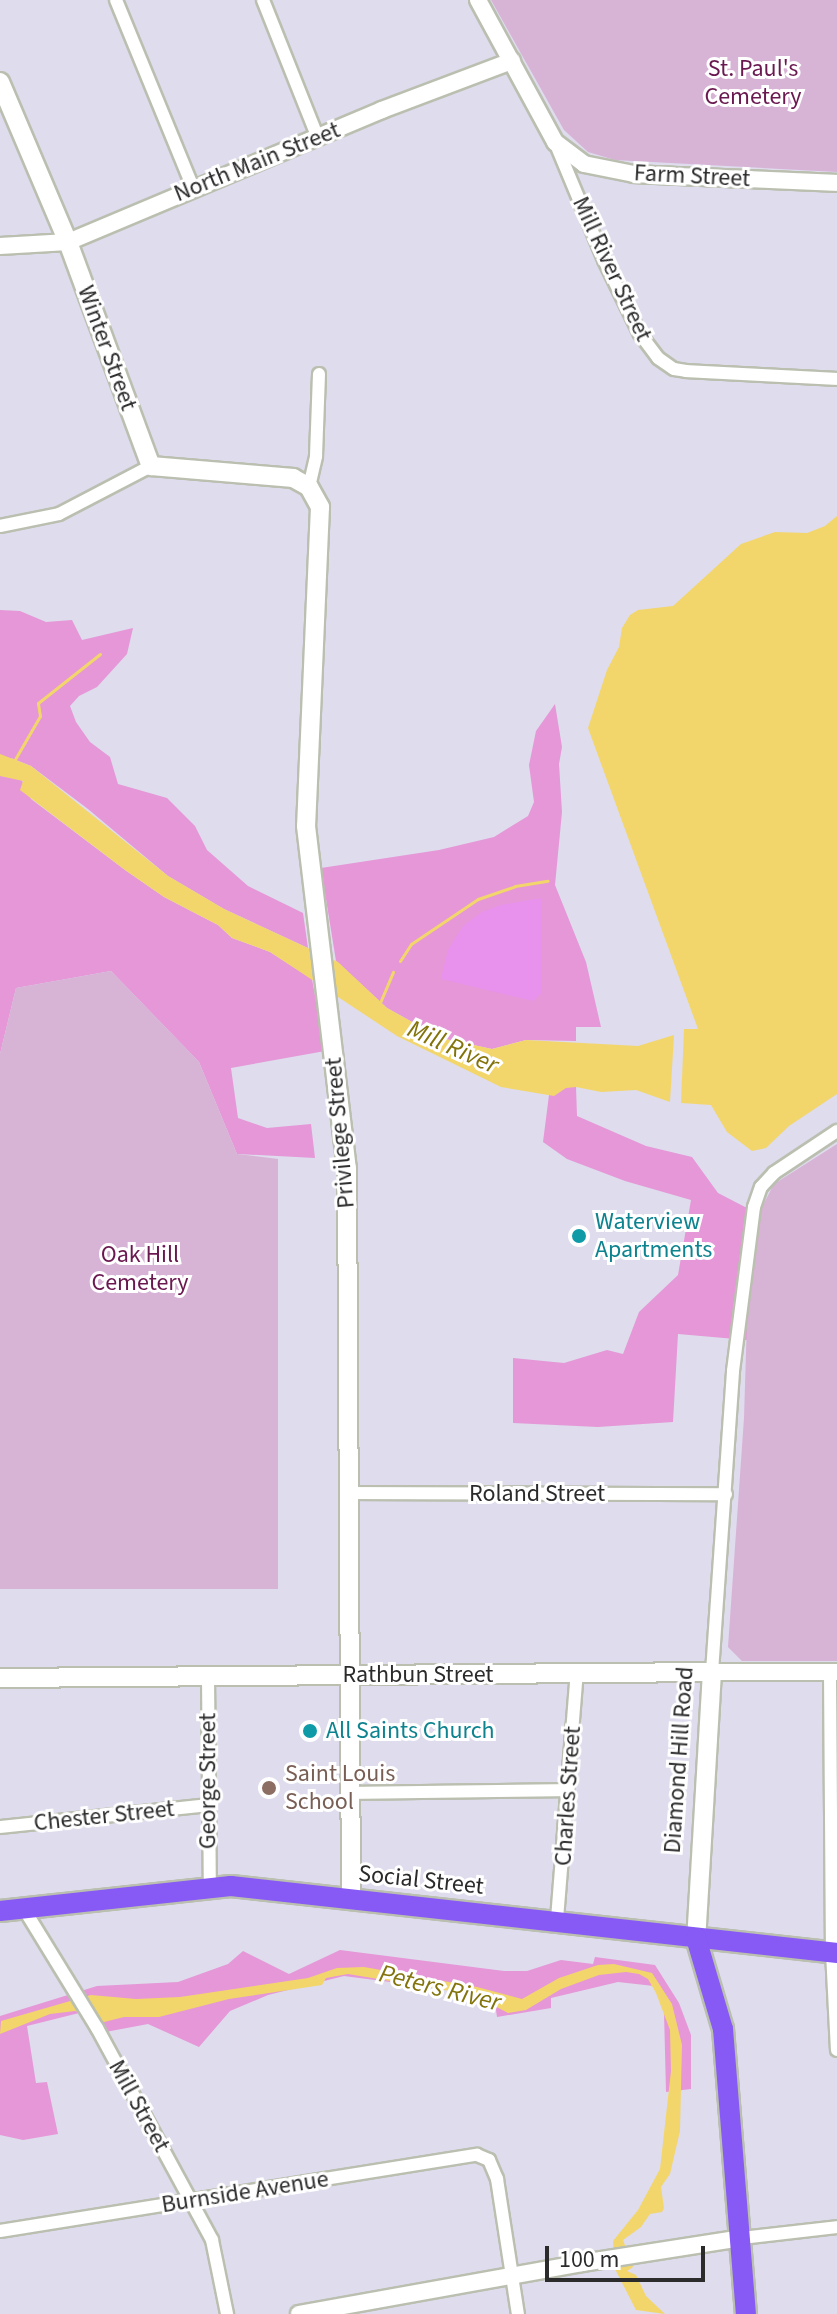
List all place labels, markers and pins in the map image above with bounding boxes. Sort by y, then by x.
place label: Waterview Apartments [595,1208,712,1264]
marker: Waterview Apartments [570,1227,588,1245]
place label: All Saints Church [326,1717,495,1745]
marker: All Saints Church [301,1722,319,1740]
place label: Saint Louis School [285,1760,395,1816]
marker: Saint Louis School [260,1779,278,1797]

